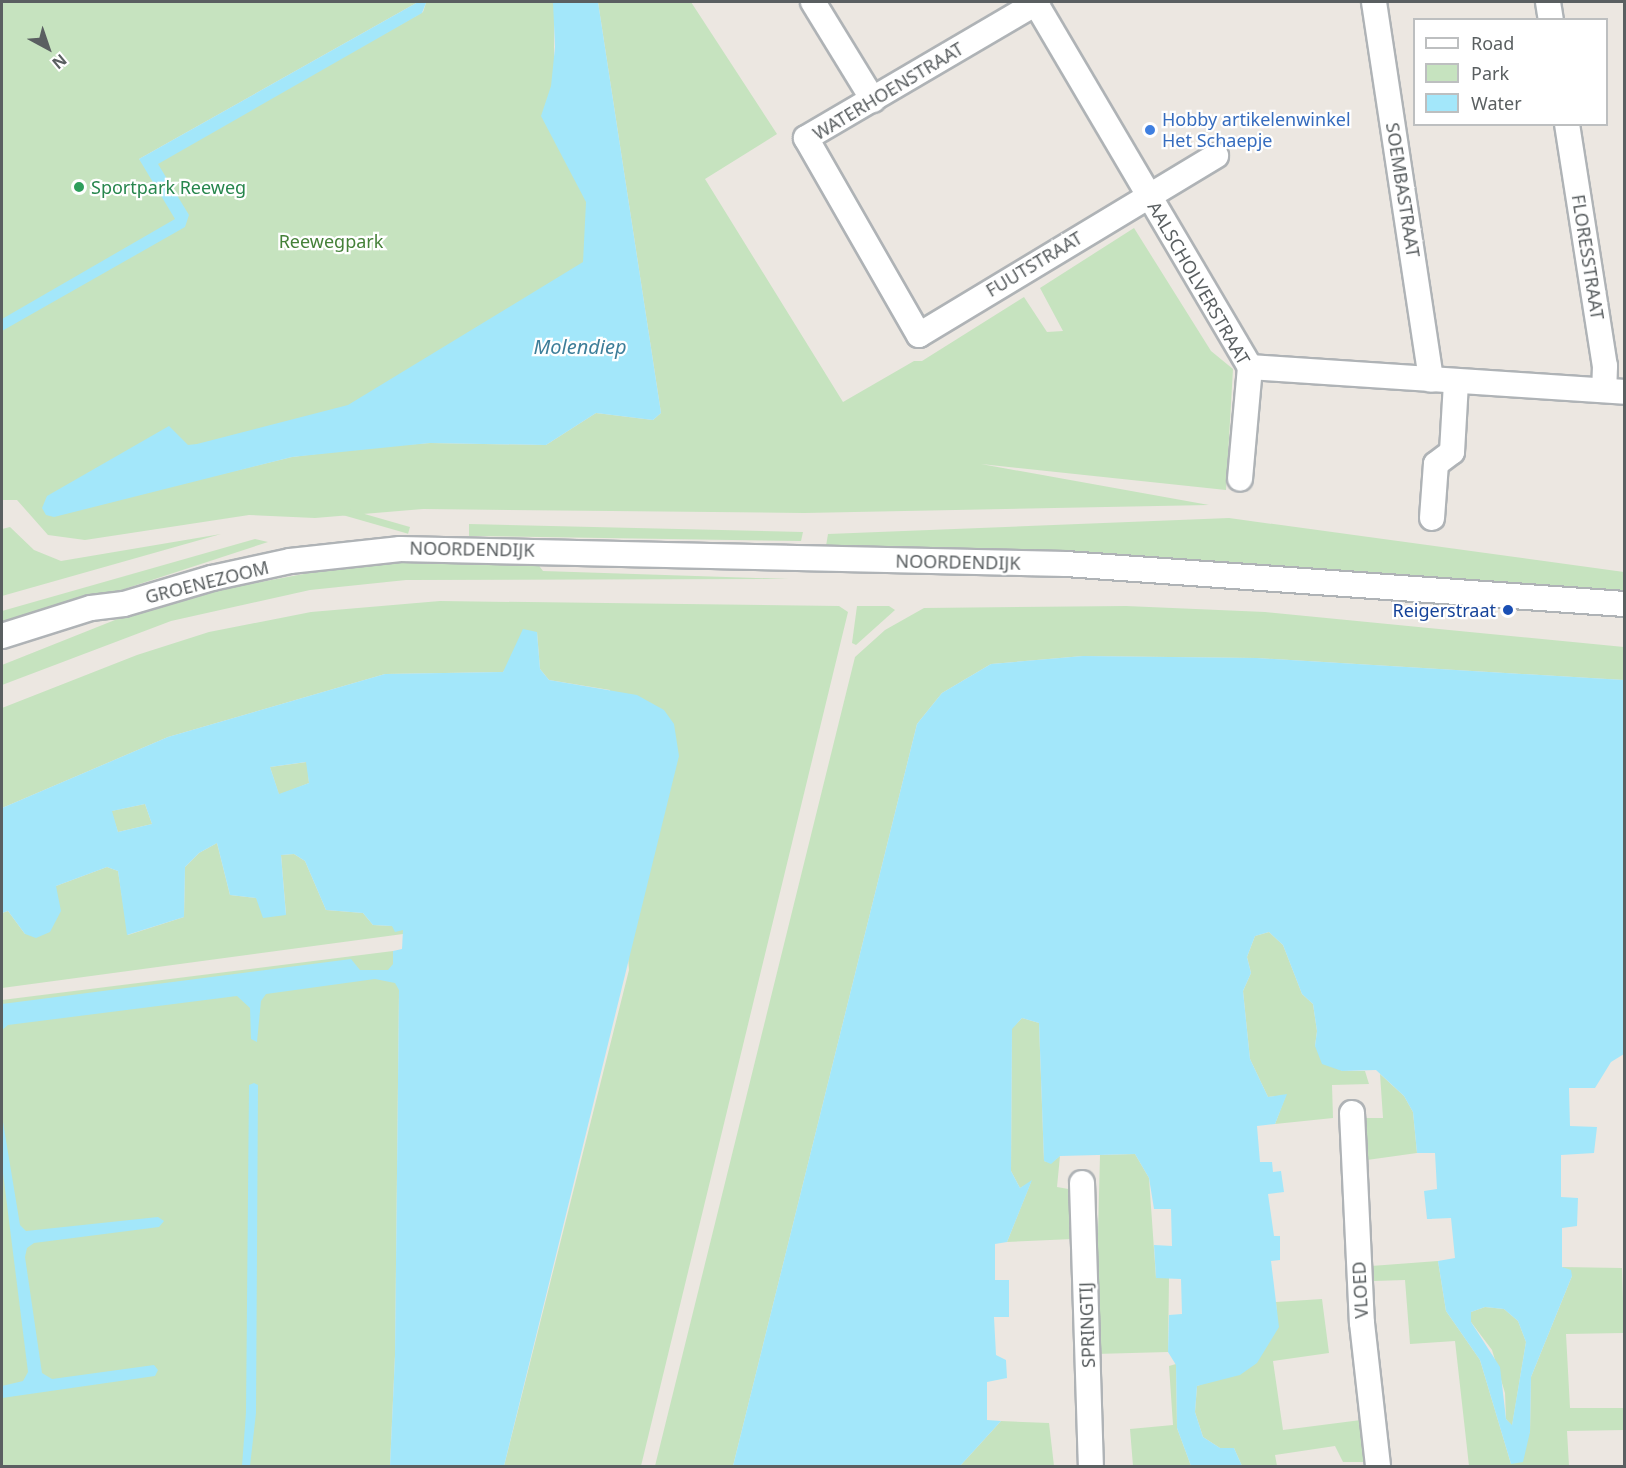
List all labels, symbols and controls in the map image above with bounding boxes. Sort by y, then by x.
north arrow [18,18,78,78]
legend [1413,18,1608,126]
text: Road [1471,31,1514,55]
street label: WATERHOENSTRAAT [809,38,967,144]
text: N [48,49,72,74]
text: Park [1471,61,1509,85]
text: Water [1471,91,1522,115]
place label: Hobby artikelenwinkel Het Schaepje [1162,109,1351,152]
street label: SOEMBASTRAAT [1382,121,1424,259]
marker: Hobby artikelenwinkel Het Schaepje [1143,123,1157,137]
place label: Sportpark Reeweg [91,176,246,198]
marker: Sportpark Reeweg [72,180,86,194]
street label: FLORESSTRAAT [1567,193,1609,321]
street label: AALSCHOLVERSTRAAT [1143,197,1255,369]
street label: FUUTSTRAAT [982,227,1086,301]
park label: Reewegpark [279,230,383,252]
water label: Molendiep [533,334,627,358]
street label: NOORDENDIJK [409,537,535,561]
street label: NOORDENDIJK [895,550,1021,574]
street label: GROENEZOOM [143,556,271,608]
place label: Reigerstraat [1392,599,1496,621]
marker: Reigerstraat [1501,603,1515,617]
street label: VLOED [1348,1261,1372,1319]
street label: SPRINGTIJ [1075,1282,1099,1368]

